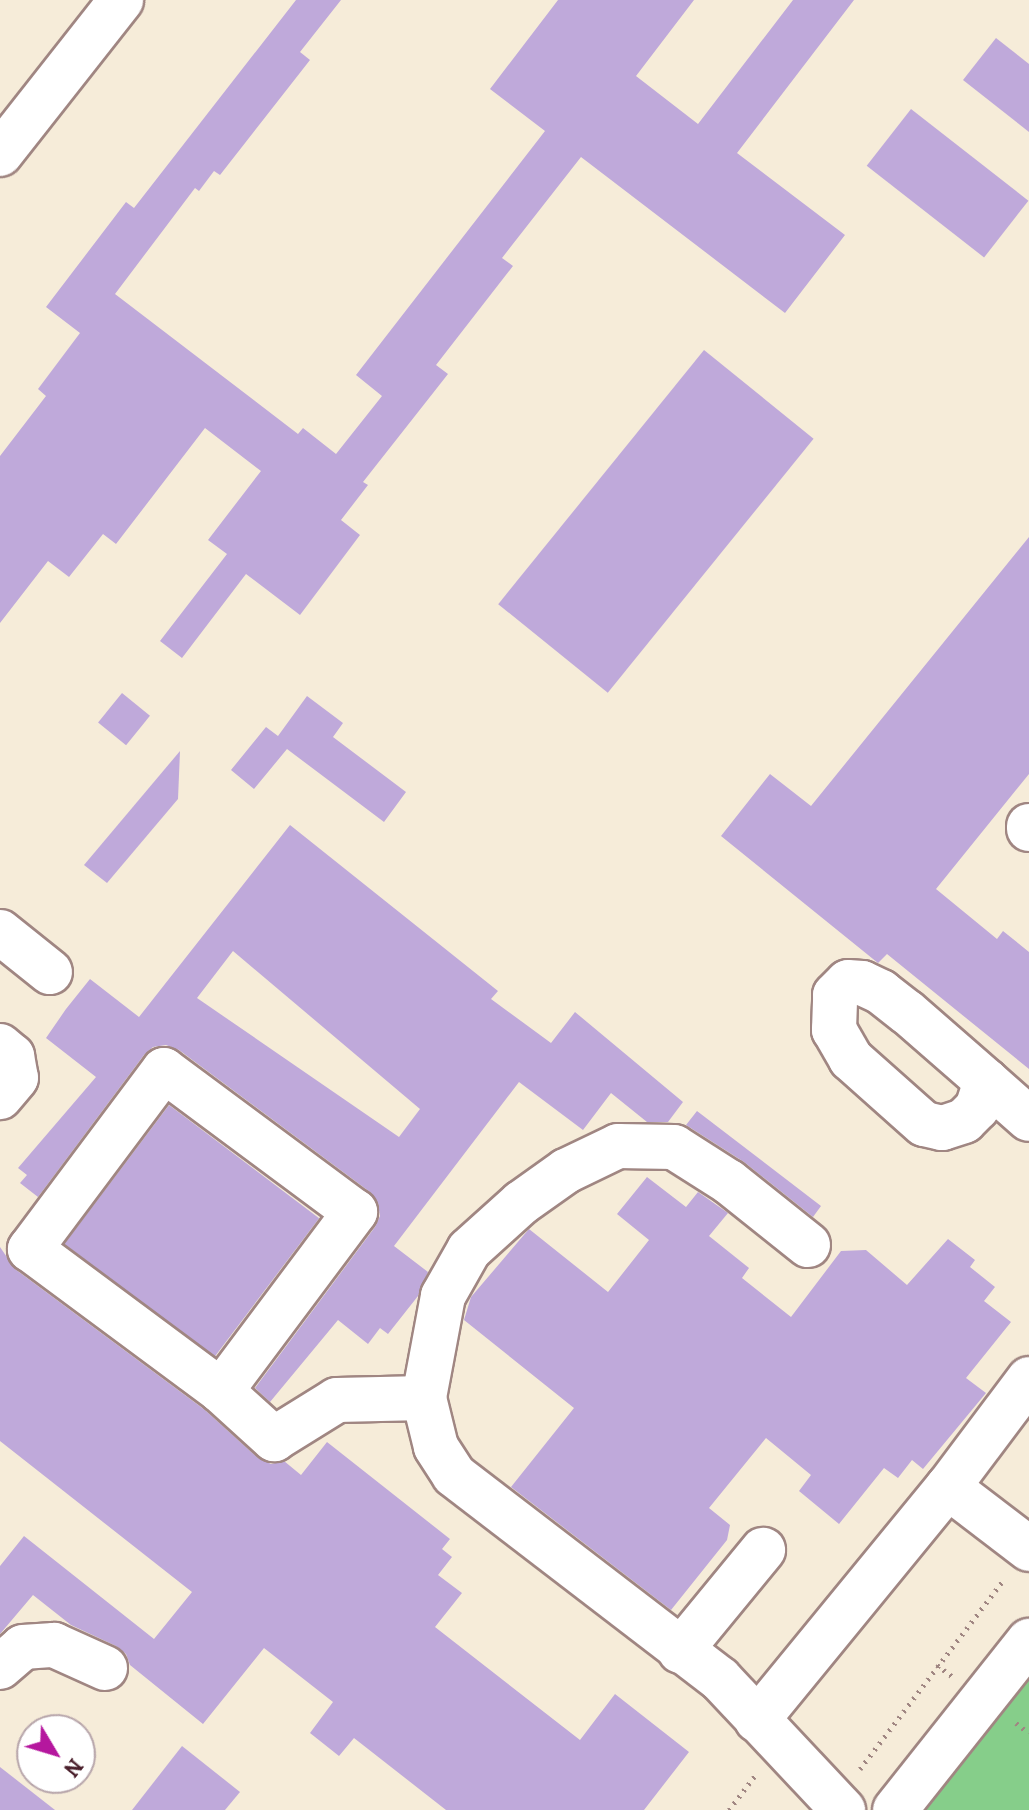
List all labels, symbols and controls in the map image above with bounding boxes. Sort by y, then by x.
north arrow [16,1714,96,1794]
text: N [57,1752,90,1783]

